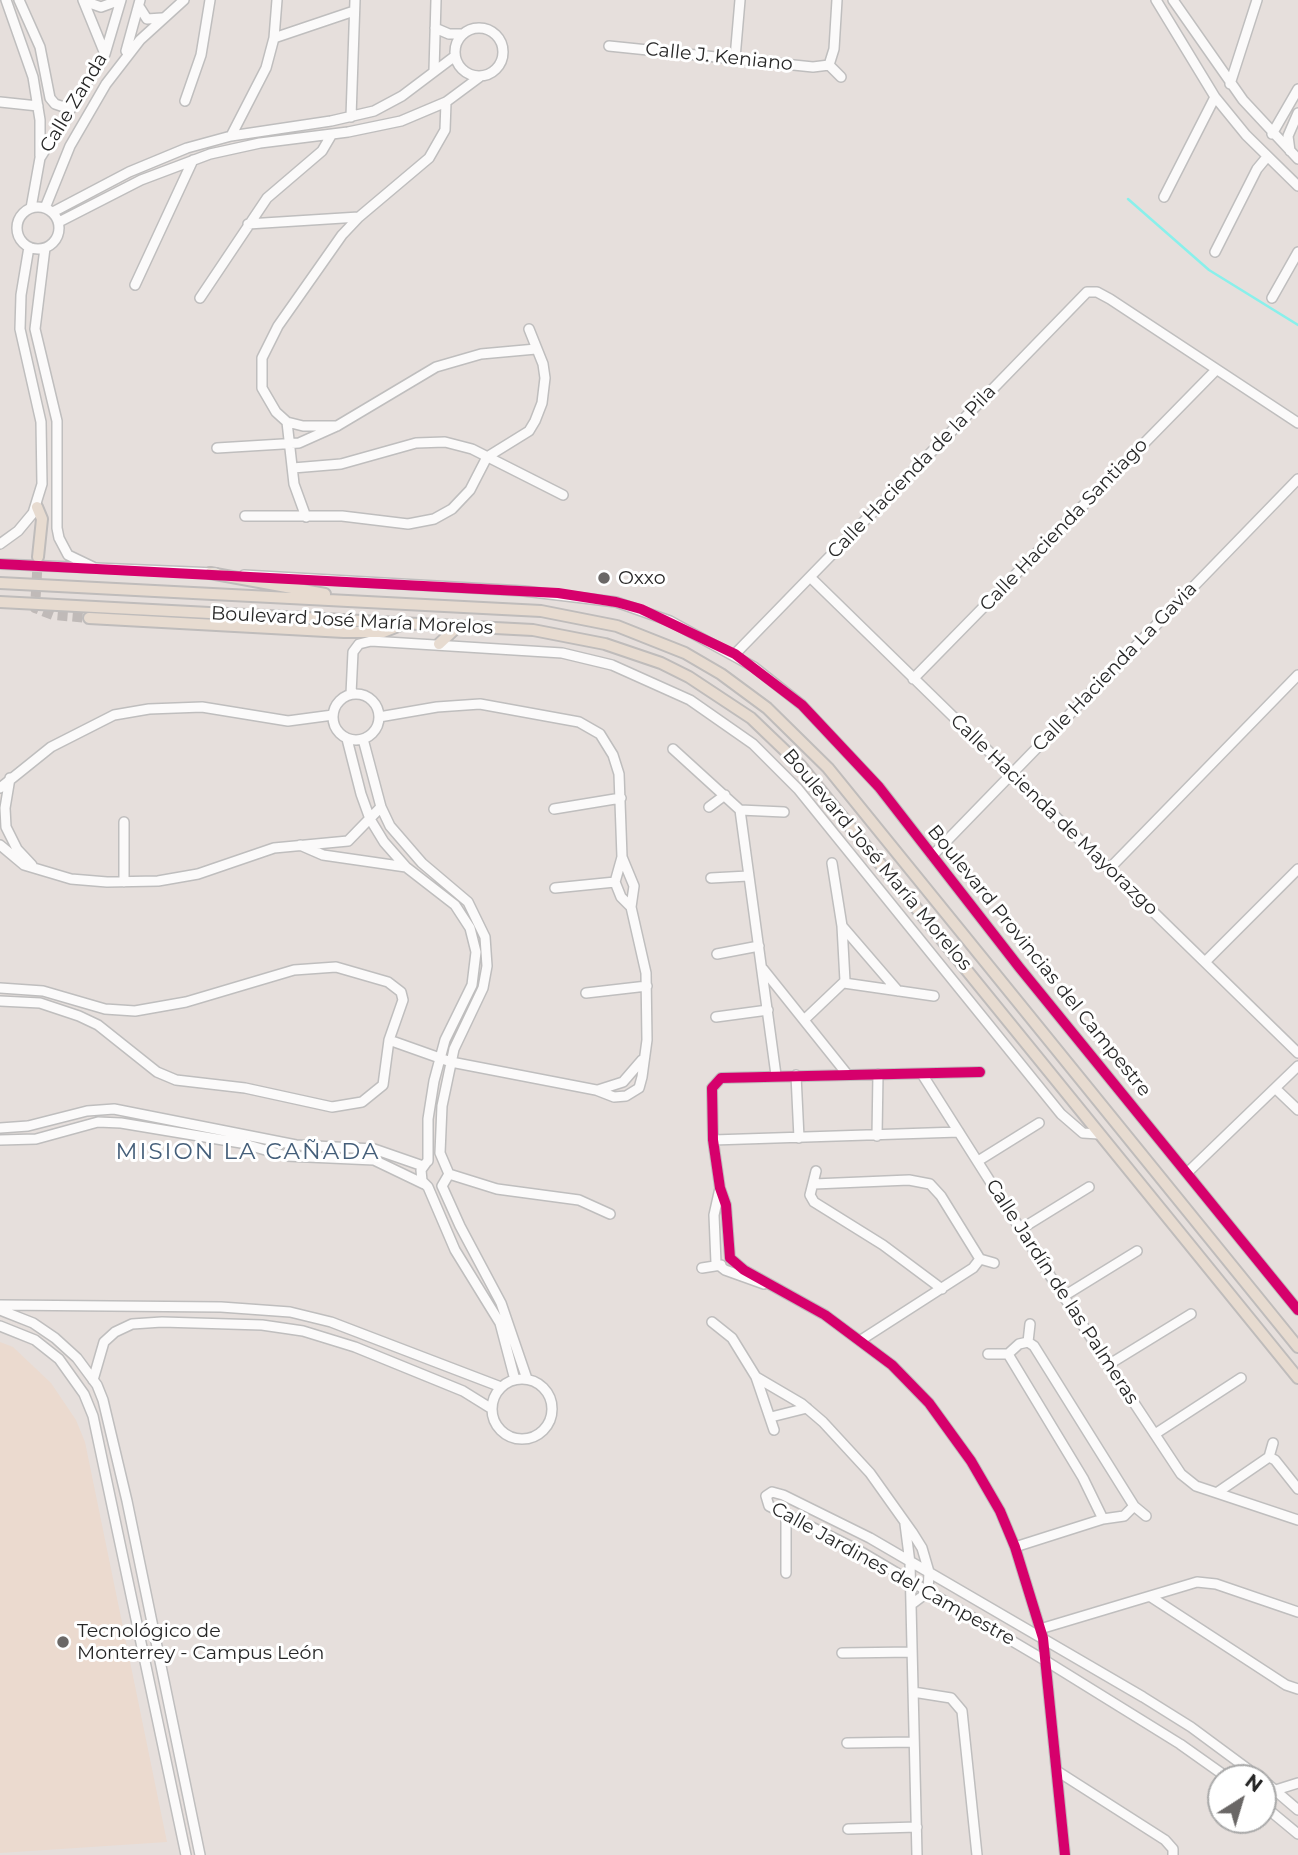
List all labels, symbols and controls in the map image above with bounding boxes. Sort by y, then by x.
street label: Calle J. Keniano [644,38,794,76]
street label: Calle Zanda [35,49,113,157]
street label: Calle Hacienda de la Pila [823,380,1001,564]
street label: Calle Hacienda Santiago [975,434,1153,616]
place label: Oxxo [618,567,666,589]
marker: Oxxo [596,570,612,586]
street label: Calle Hacienda La Gavia [1028,578,1202,756]
street label: Boulevard José María Morelos [210,602,494,640]
street label: Calle Hacienda de Mayorazgo [945,710,1163,920]
street label: Boulevard José María Morelos [778,745,976,975]
street label: Boulevard Provincias del Campestre [922,821,1156,1101]
district label: MISION LA CAÑADA [118,1138,378,1166]
street label: Calle Jardín de las Palmeras [981,1175,1143,1409]
street label: Calle Jardines del Campestre [767,1497,1019,1651]
place label: Tecnológico de Monterrey - Campus León [77,1620,324,1664]
marker: Tecnológico de Monterrey - Campus León [55,1634,71,1650]
north arrow [1207,1764,1277,1834]
text: N [1241,1770,1267,1797]

